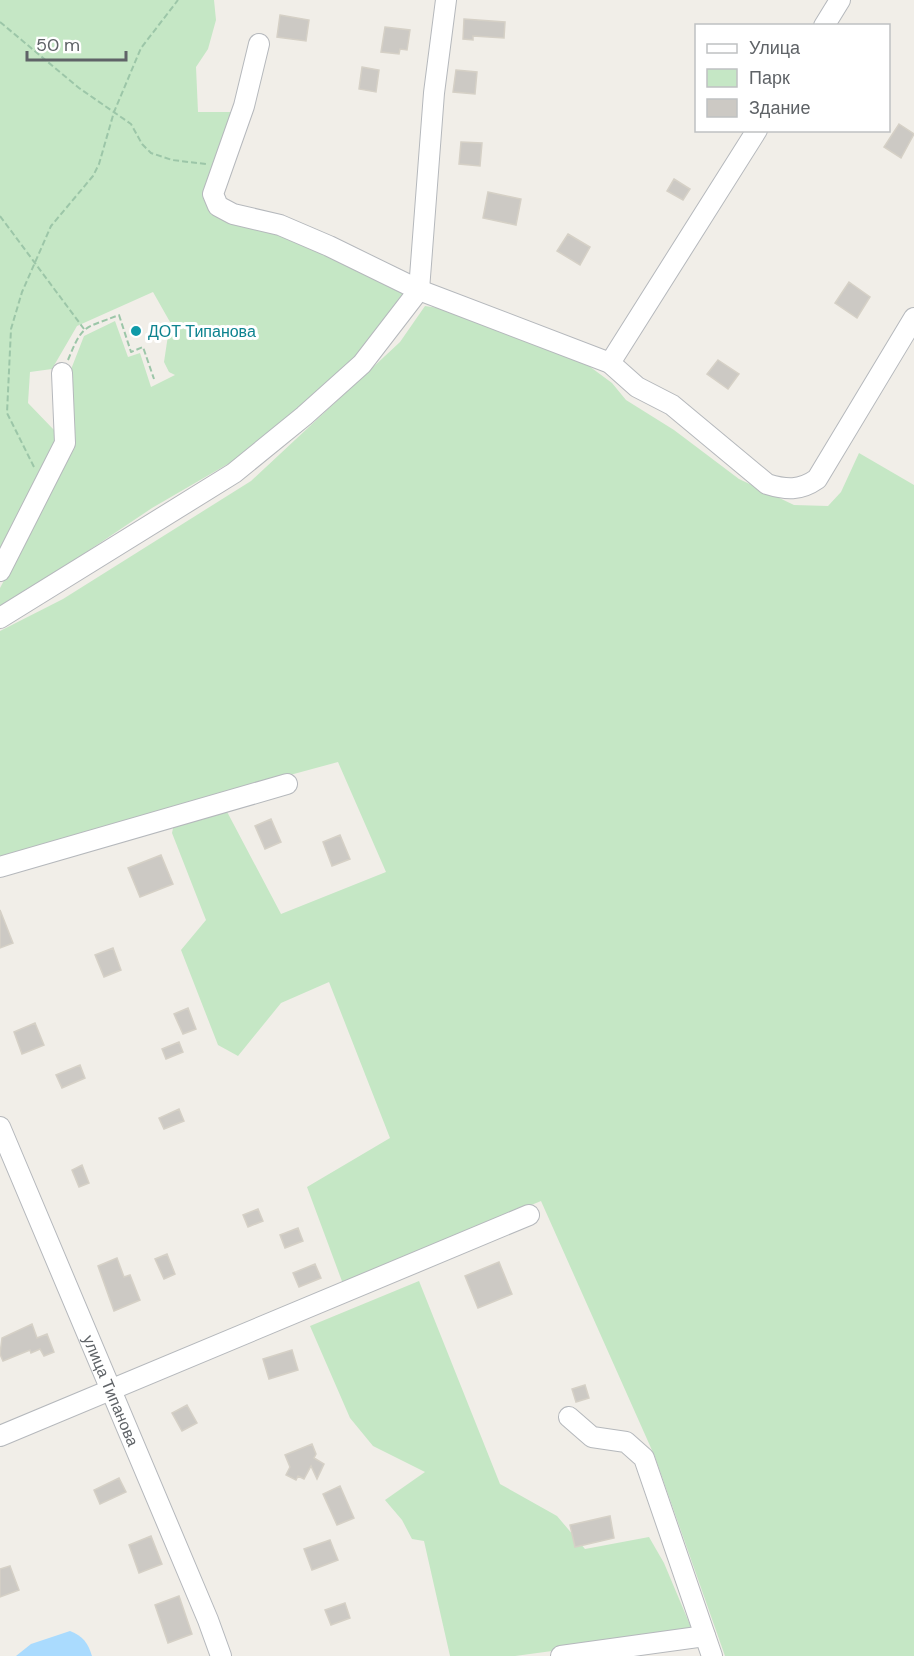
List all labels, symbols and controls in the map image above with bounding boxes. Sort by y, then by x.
scale bar [27,24,126,62]
legend [695,24,890,132]
text: 50 m [36,33,80,57]
text: Улица [749,36,801,60]
text: Парк [749,66,790,90]
text: Здание [749,96,810,120]
place label: ДОТ Типанова [148,321,256,342]
marker: ДОТ Типанова [129,324,143,338]
street label: улица Типанова [78,1332,144,1449]

